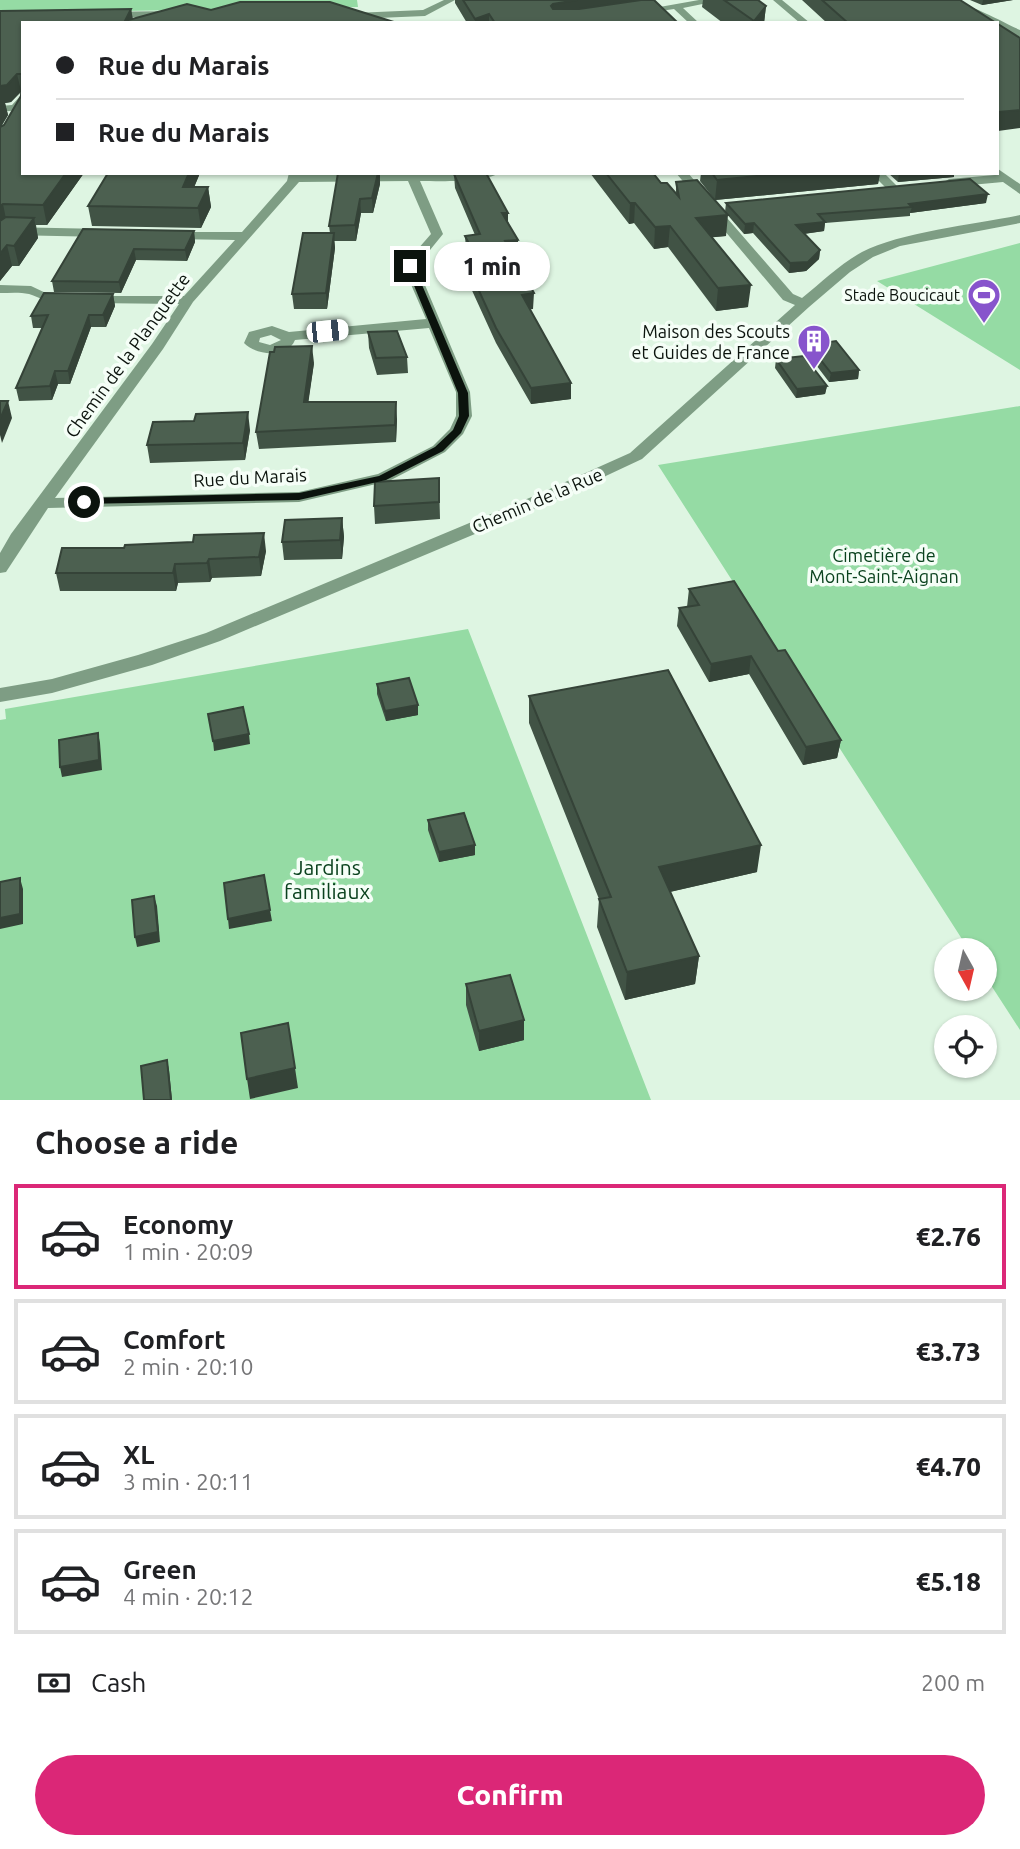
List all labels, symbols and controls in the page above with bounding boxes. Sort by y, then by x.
text: Rue du Marais [98,51,270,80]
text: Rue du Marais [98,118,270,147]
callout: 1 min [434,242,550,290]
route end [394,250,426,282]
text: 1 min [463,254,521,279]
street label: Chemin de la Planquette [61,269,193,441]
sports icon: Stade Boucicaut [965,276,1003,325]
place label: Stade Boucicaut [844,286,961,304]
car [306,318,349,344]
place label: Maison des Scouts et Guides de France [632,321,790,362]
building icon: Maison des Scouts et Guides de France [795,322,833,371]
street label: Rue du Marais [193,464,307,490]
street label: Chemin de la Rue [469,464,605,536]
route start [68,486,100,518]
park label: Cimetière de Mont-Saint-Aignan [809,545,959,586]
park label: Jardins familiaux [284,855,370,903]
north arrow [934,938,998,1001]
map controls [934,938,997,1078]
button: locate [934,1015,997,1078]
text: Choose a ride [35,1124,238,1160]
icon: car [39,1205,102,1268]
text: Economy [123,1210,233,1239]
text: €2.76 [916,1222,981,1251]
text: 1 min · 20:09 [123,1239,254,1264]
icon: car [39,1320,102,1383]
text: Comfort [123,1325,226,1354]
text: €3.73 [916,1337,981,1366]
text: 2 min · 20:10 [123,1354,254,1379]
icon: car [39,1435,102,1498]
text: XL [123,1440,154,1469]
text: €4.70 [916,1452,981,1481]
text: 3 min · 20:11 [123,1469,254,1494]
icon: car [39,1550,102,1613]
text: Green [123,1555,197,1584]
text: €5.18 [916,1567,981,1596]
text: 4 min · 20:12 [123,1584,254,1609]
icon: cash [35,1664,73,1702]
text: Cash [91,1668,146,1697]
text: 200 m [921,1670,985,1695]
button: Confirm [35,1755,985,1835]

